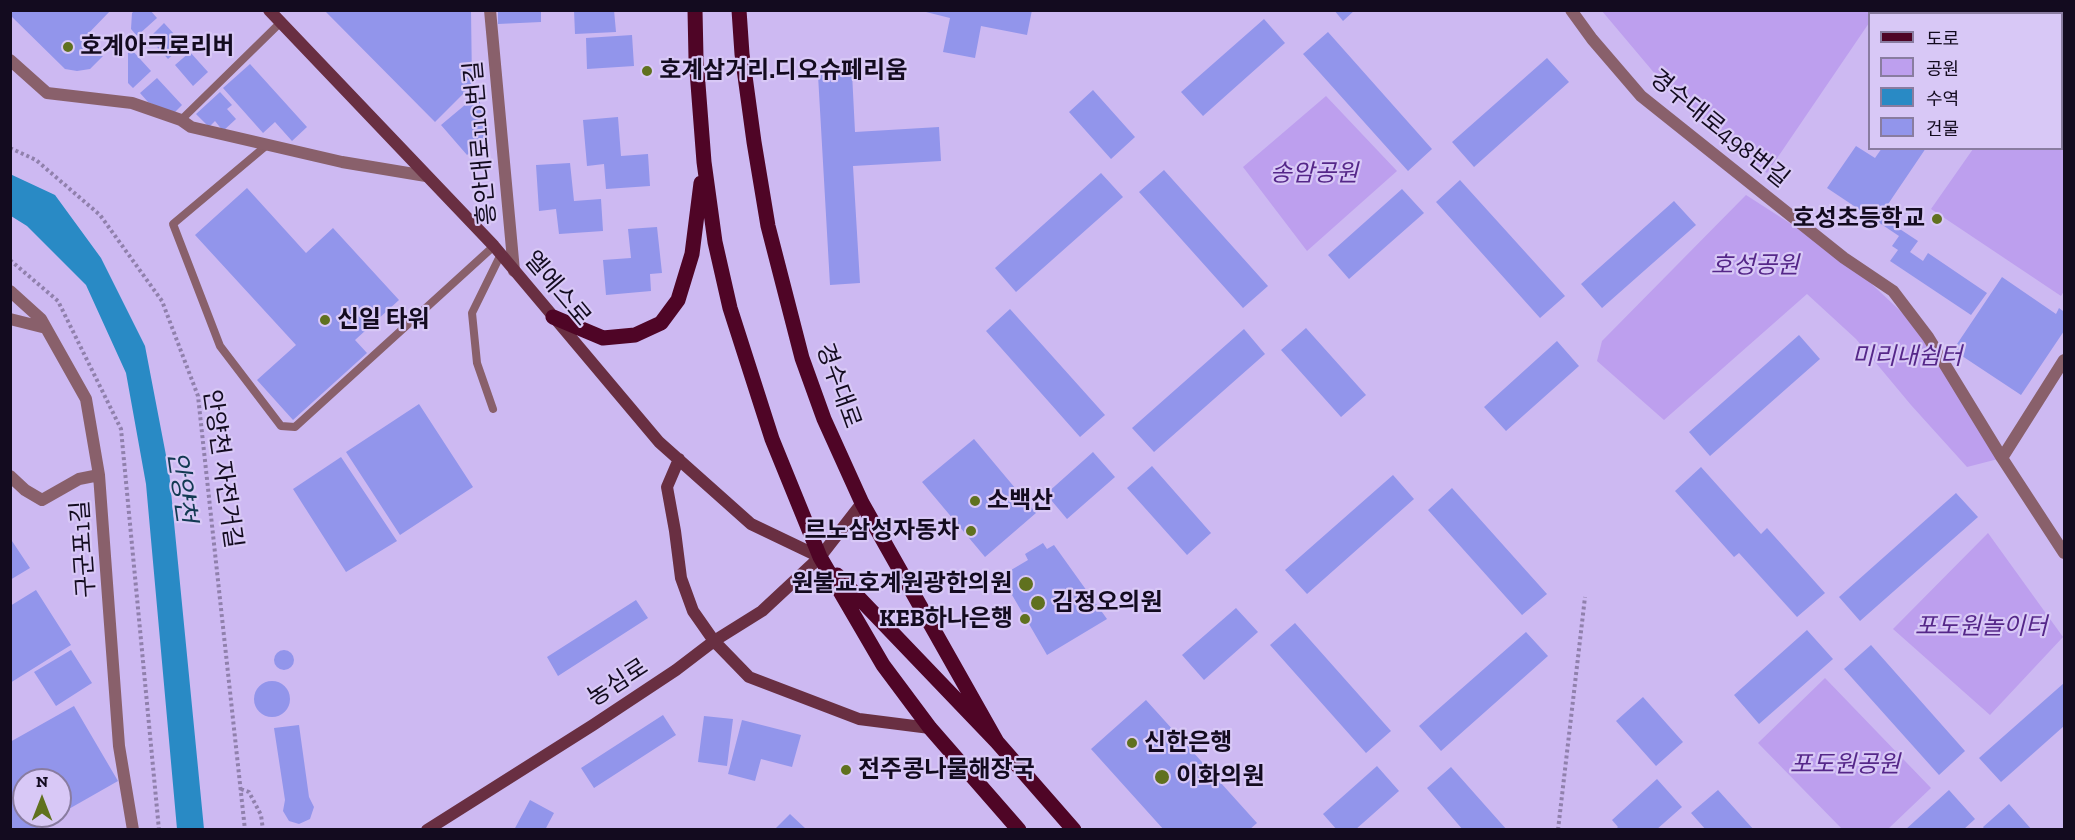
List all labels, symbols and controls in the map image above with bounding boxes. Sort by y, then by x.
legend [1868,12,2063,150]
text: 도로 [1926,28,1959,50]
place label: 호계아크로리버 [80,33,235,61]
marker: 호계아크로리버 [61,40,75,54]
place label: 호계삼거리.디오슈페리움 [659,57,907,85]
text: 공원 [1926,58,1959,80]
street label: 흥안대로110번길 [459,60,503,226]
marker: 호계삼거리.디오슈페리움 [640,64,654,78]
street label: 경수대로498번길 [1643,64,1795,194]
text: 수역 [1926,88,1959,110]
text: 건물 [1926,118,1959,140]
park label: 송암공원 [1270,160,1358,188]
place label: 호성초등학교 [1793,205,1925,233]
marker: 호성초등학교 [1930,212,1944,226]
street label: 엘에스로 [518,246,596,332]
park label: 호성공원 [1711,252,1799,280]
place label: 신일 타워 [337,306,430,334]
marker: 신일 타워 [318,313,332,327]
street label: 경수대로 [809,340,867,432]
park label: 미리내쉼터 [1852,343,1962,371]
street label: 안양천 자전거길 [197,388,247,550]
water label: 안양천 [161,449,201,525]
place label: 소백산 [987,487,1053,515]
marker: 소백산 [968,494,982,508]
street label: 구군포1길 [66,499,102,599]
place label: 르노삼성자동차 [804,517,959,545]
marker: 르노삼성자동차 [964,524,978,538]
place label: 원불교호계원광한의원 [791,570,1012,598]
marker: 원불교호계원광한의원 [1017,575,1035,593]
place label: 김정오의원 [1052,589,1162,617]
marker: 김정오의원 [1029,594,1047,612]
place label: KEB하나은행 [879,605,1013,633]
marker: KEB하나은행 [1018,612,1032,626]
park label: 포도원놀이터 [1915,613,2047,641]
street label: 농심로 [582,653,654,713]
place label: 신한은행 [1144,729,1232,757]
marker: 신한은행 [1125,736,1139,750]
park label: 포도원공원 [1790,751,1900,779]
place label: 전주콩나물해장국 [858,756,1035,784]
marker: 전주콩나물해장국 [839,763,853,777]
place label: 이화의원 [1176,763,1264,791]
north arrow [12,768,72,828]
marker: 이화의원 [1153,768,1171,786]
text: N [36,772,48,791]

